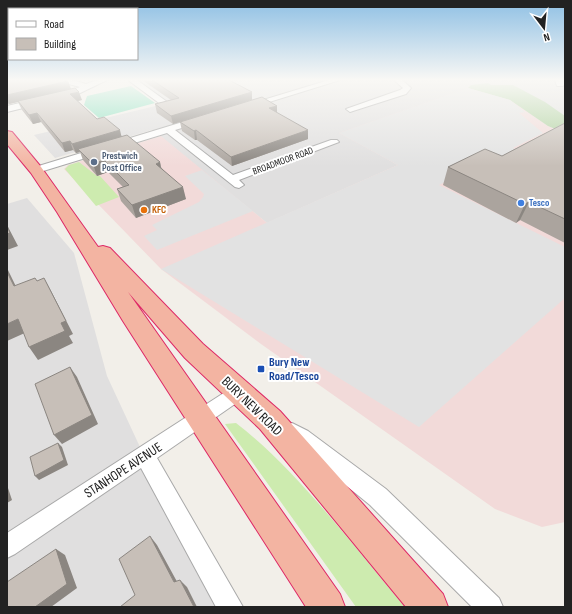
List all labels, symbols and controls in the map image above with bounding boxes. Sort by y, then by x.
legend [8,8,138,60]
north arrow [524,8,564,48]
text: Road [44,17,64,32]
text: N [542,30,551,44]
text: Building [44,37,76,52]
street label: BROADMOOR ROAD [251,144,315,178]
place label: Prestwich Post Office [102,150,142,174]
marker: Prestwich Post Office [89,157,99,167]
place label: Tesco [529,197,549,209]
marker: Tesco [516,198,526,208]
place label: KFC [152,204,166,216]
marker: KFC [139,205,149,215]
place label: Bury New Road/Tesco [269,355,319,384]
marker: Bury New Road/Tesco [256,364,266,374]
street label: BURY NEW ROAD [218,373,286,439]
street label: STANHOPE AVENUE [81,438,165,502]

